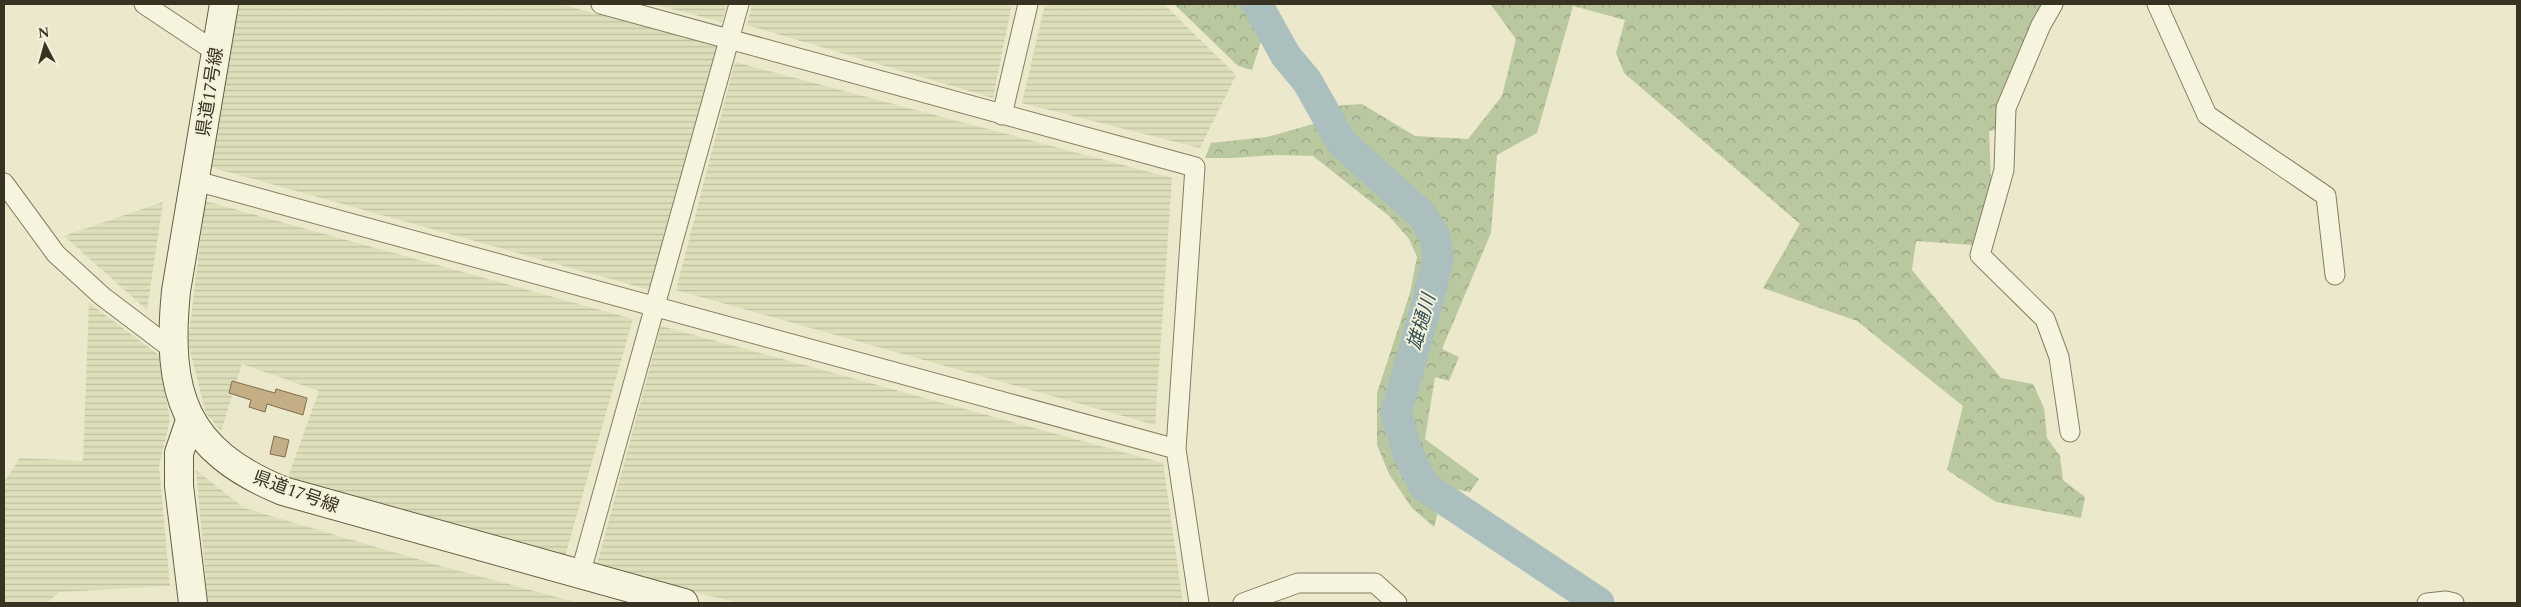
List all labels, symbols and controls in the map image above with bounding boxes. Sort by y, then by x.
north arrow [20,20,70,70]
text: N [37,22,50,44]
street label: 県道17号線 [190,45,230,139]
water label: 雄樋川 [1400,289,1444,353]
street label: 県道17号線 [249,464,343,520]

